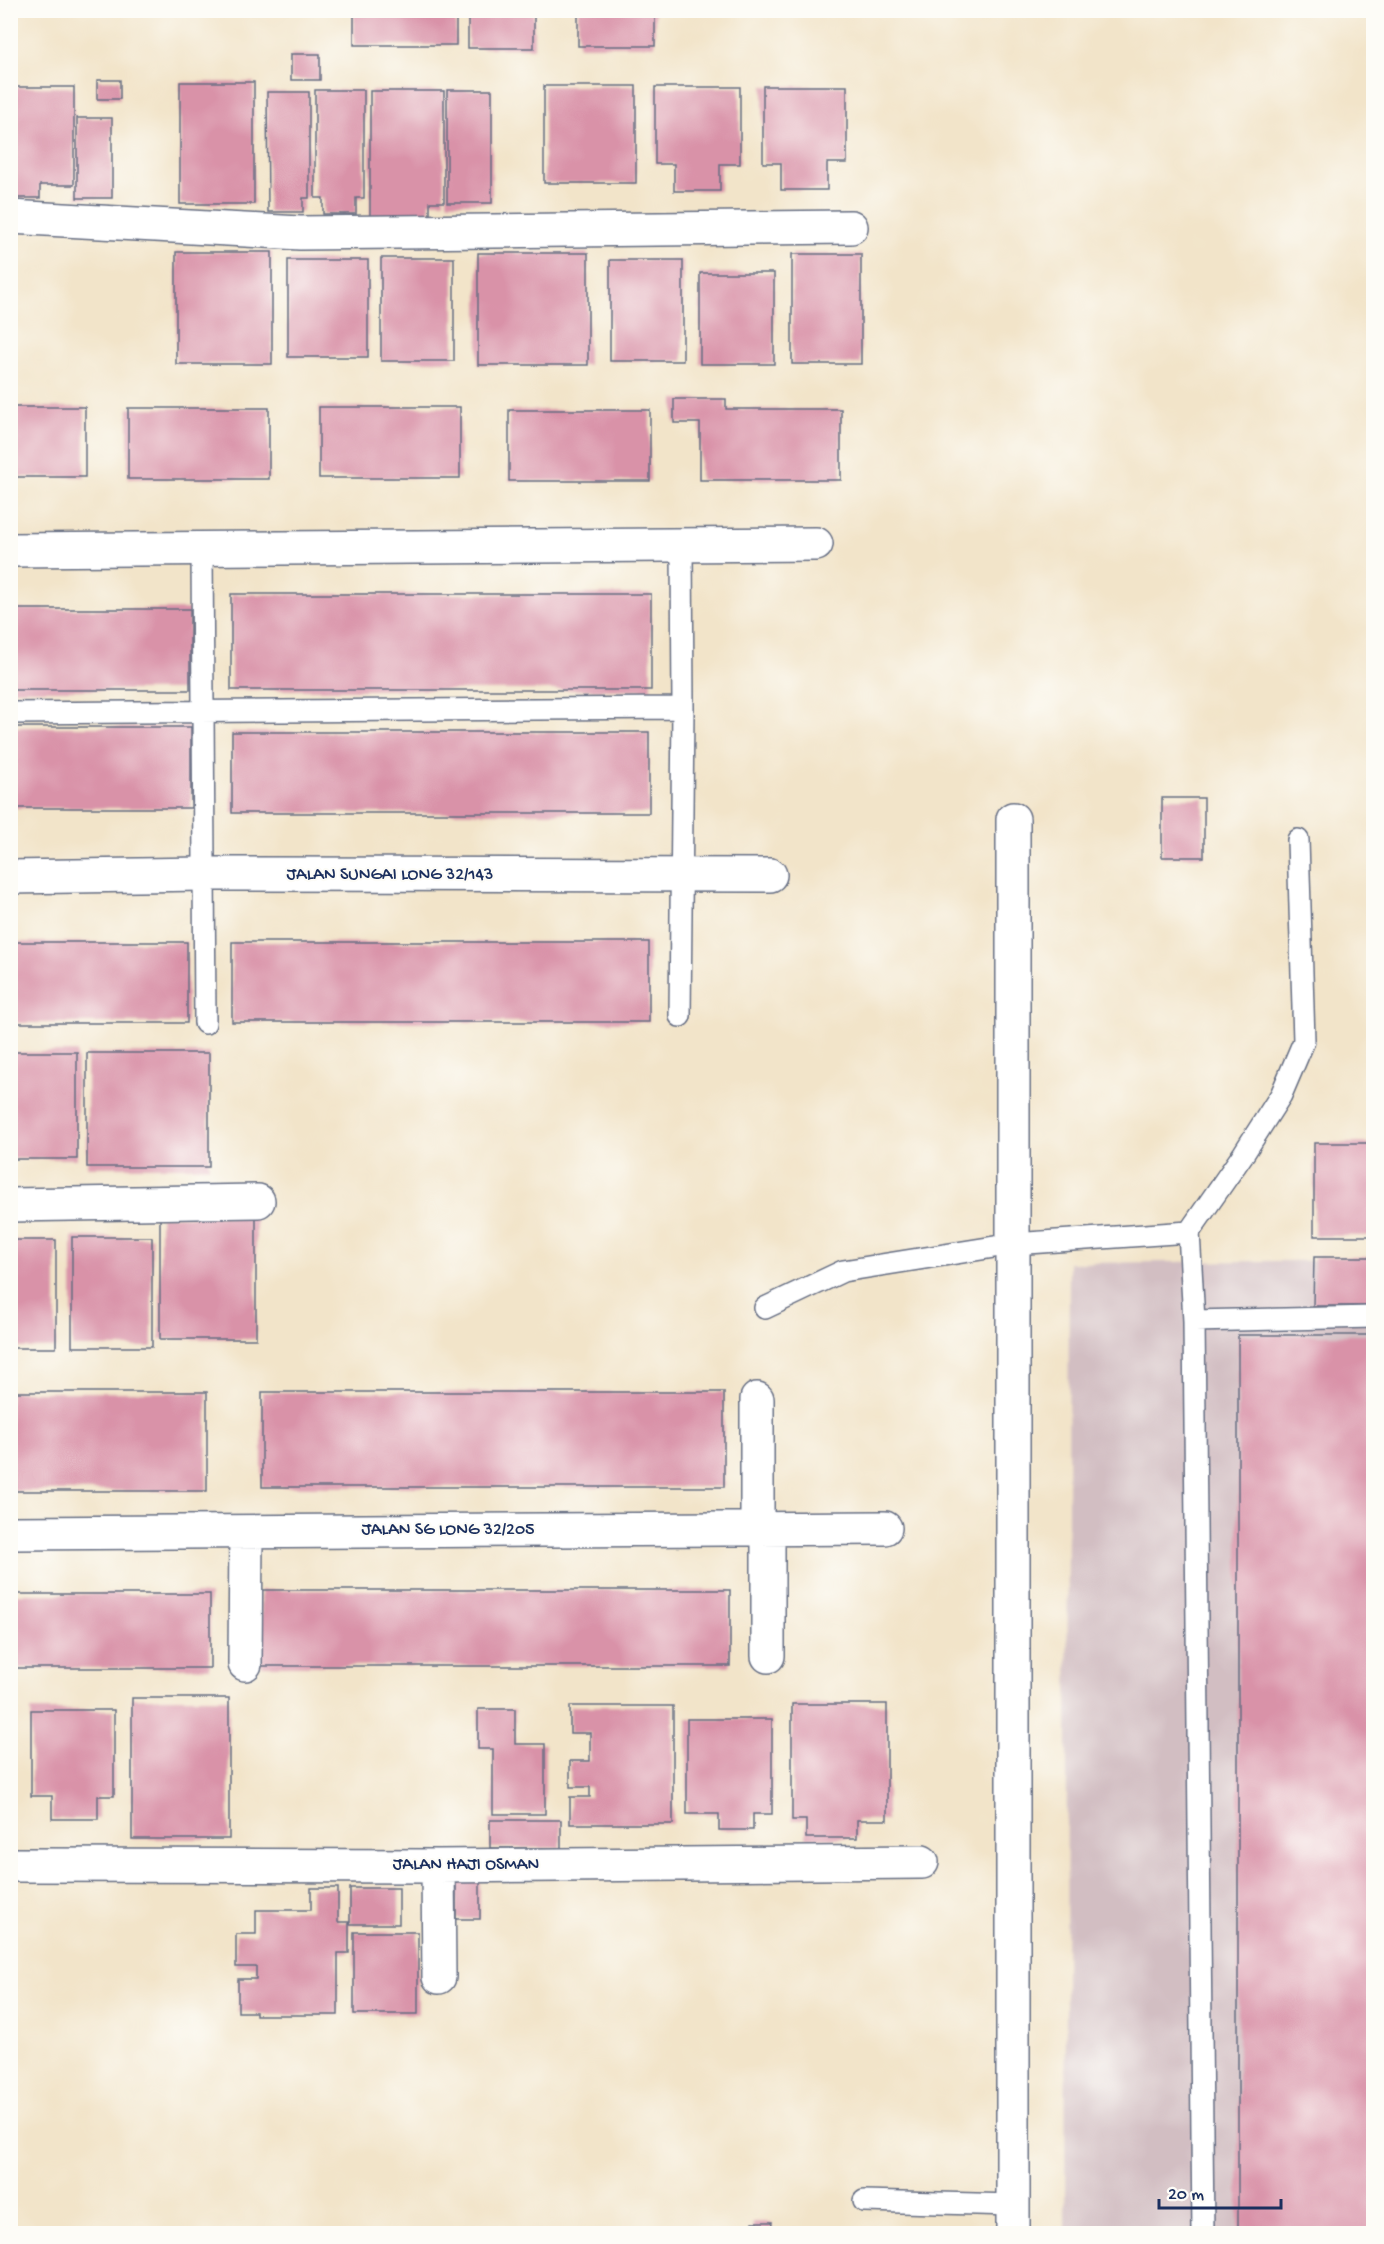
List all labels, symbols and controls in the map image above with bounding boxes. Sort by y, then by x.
street label: JALAN SUNGAI LONG 32/143 [287,865,493,886]
street label: JALAN SG LONG 32/205 [361,1520,535,1541]
street label: JALAN HAJI OSMAN [393,1855,539,1876]
scale bar [1159,2172,1280,2210]
text: 20 m [1168,2185,1204,2206]

